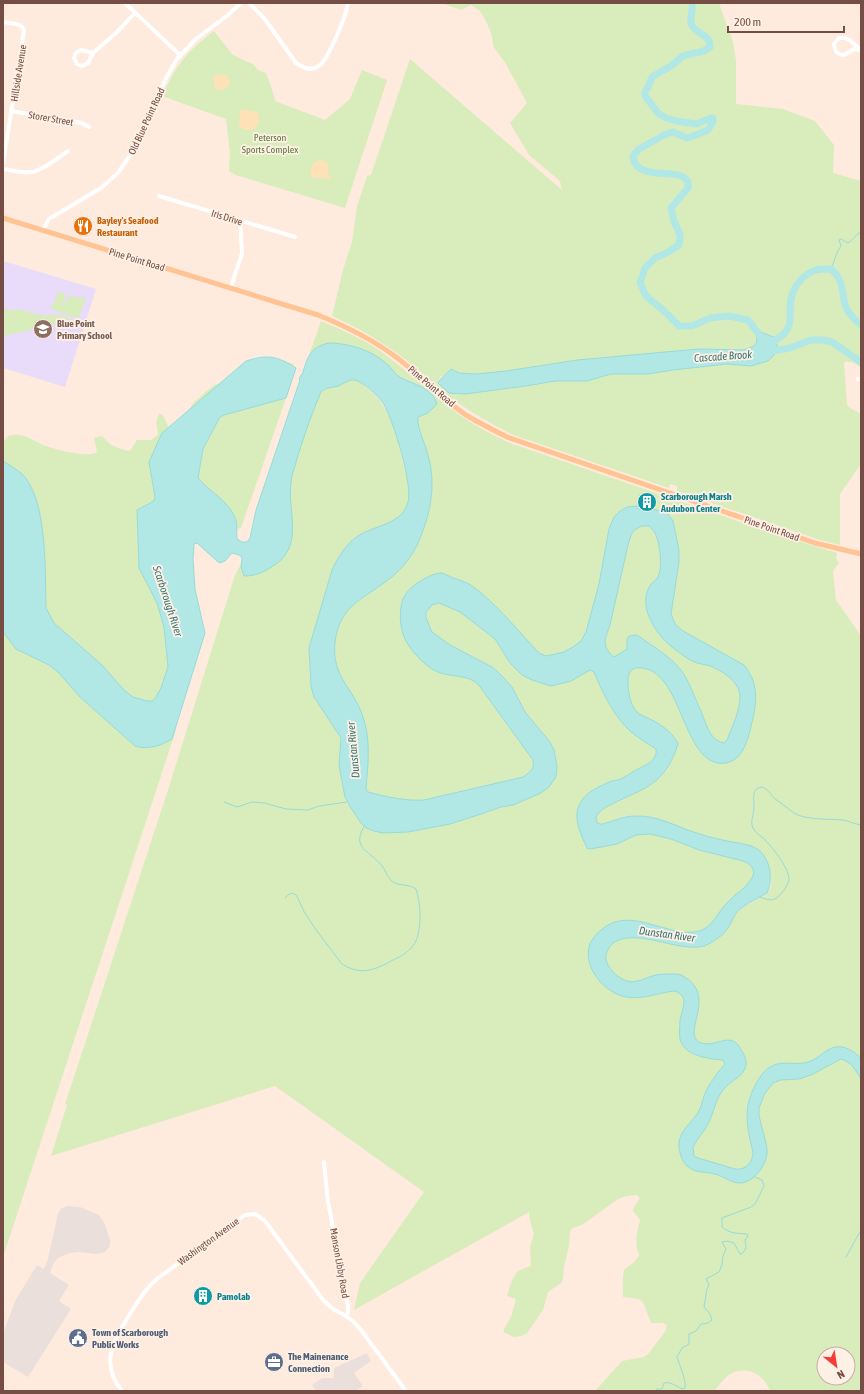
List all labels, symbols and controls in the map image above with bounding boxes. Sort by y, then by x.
scale bar [728,8,844,34]
text: 200 m [734,15,761,29]
street label: Hillside Avenue [9,43,29,102]
street label: Old Blue Point Road [126,86,167,156]
street label: Storer Street [28,109,74,128]
park label: Peterson Sports Complex [242,132,298,155]
street label: Iris Drive [210,208,244,228]
restaurant icon: Bayley's Seafood Restaurant [72,215,94,237]
place label: Bayley's Seafood Restaurant [97,215,159,238]
street label: Pine Point Road [108,246,166,273]
school or university icon: Blue Point Primary School [32,318,54,340]
place label: Blue Point Primary School [57,318,113,341]
water label: Cascade Brook [694,348,753,364]
street label: Pine Point Road [406,364,458,409]
building icon: Scarborough Marsh Audubon Center [636,491,658,513]
place label: Scarborough Marsh Audubon Center [660,491,732,514]
street label: Pine Point Road [743,514,801,543]
water label: Scarborough River [151,563,185,639]
water label: Dunstan River [344,721,361,779]
water label: Dunstan River [638,924,697,944]
street label: Washington Avenue [176,1215,241,1267]
street label: Manson Libby Road [328,1227,351,1299]
building icon: Pamolab [192,1285,214,1307]
place label: Pamolab [217,1291,251,1302]
public building icon: Town of Scarborough Public Works [67,1327,89,1349]
place label: Town of Scarborough Public Works [92,1327,168,1350]
north arrow [816,1346,856,1386]
office icon: The Mainenance Connection [263,1351,285,1373]
place label: The Mainenance Connection [288,1351,349,1374]
text: N [835,1368,847,1381]

